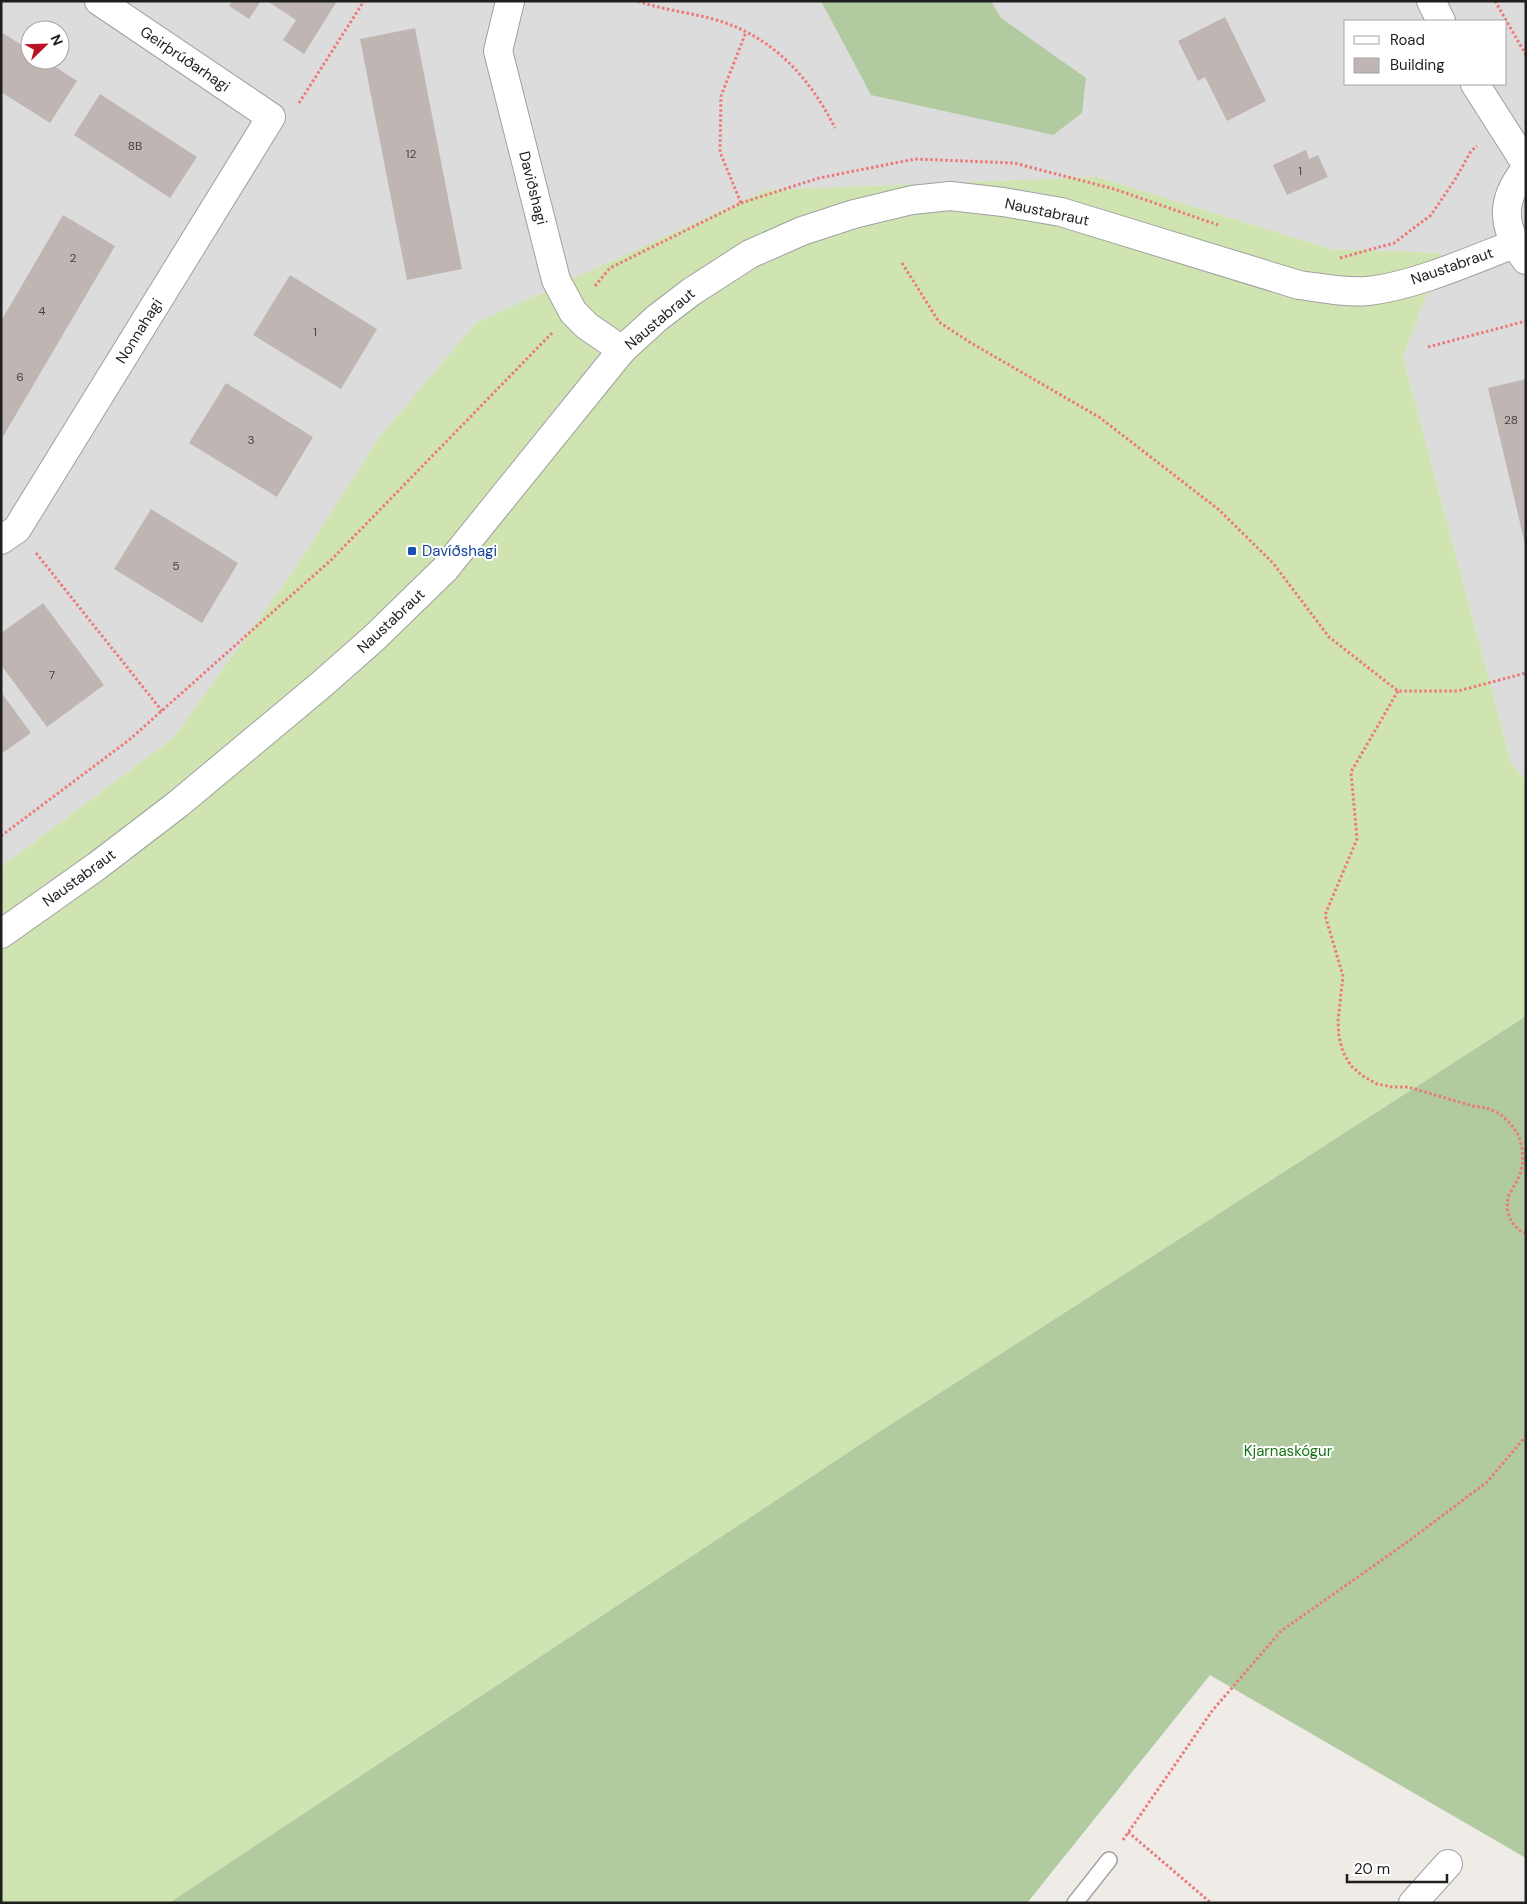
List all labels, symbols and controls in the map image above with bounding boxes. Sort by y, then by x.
north arrow [20,20,70,70]
legend [1344,20,1507,85]
street label: Geirþrúðarhagi [136,22,234,96]
text: Road [1390,30,1425,50]
text: N [47,32,67,48]
text: Building [1390,55,1445,75]
house number: 8B [128,138,142,154]
house number: 12 [406,146,416,162]
street label: Daviðshagi [514,149,552,227]
house number: 1 [1298,163,1302,179]
street label: Naustabraut [1003,193,1091,231]
street label: Naustabraut [1408,243,1496,289]
house number: 2 [70,250,77,266]
street label: Naustabraut [621,284,699,354]
street label: Nonnahagi [111,295,167,367]
house number: 4 [38,303,46,319]
house number: 1 [313,324,317,340]
house number: 6 [16,369,24,385]
house number: 28 [1504,412,1518,428]
house number: 3 [247,432,255,448]
place label: Davíðshagi [422,541,497,561]
marker: Davíðshagi [406,545,418,557]
house number: 5 [172,558,180,574]
street label: Naustabraut [353,584,429,658]
house number: 7 [49,667,55,683]
street label: Naustabraut [38,845,120,911]
park label: Kjarnaskógur [1244,1441,1333,1461]
scale bar [1347,1852,1447,1884]
text: 20 m [1354,1859,1390,1879]

